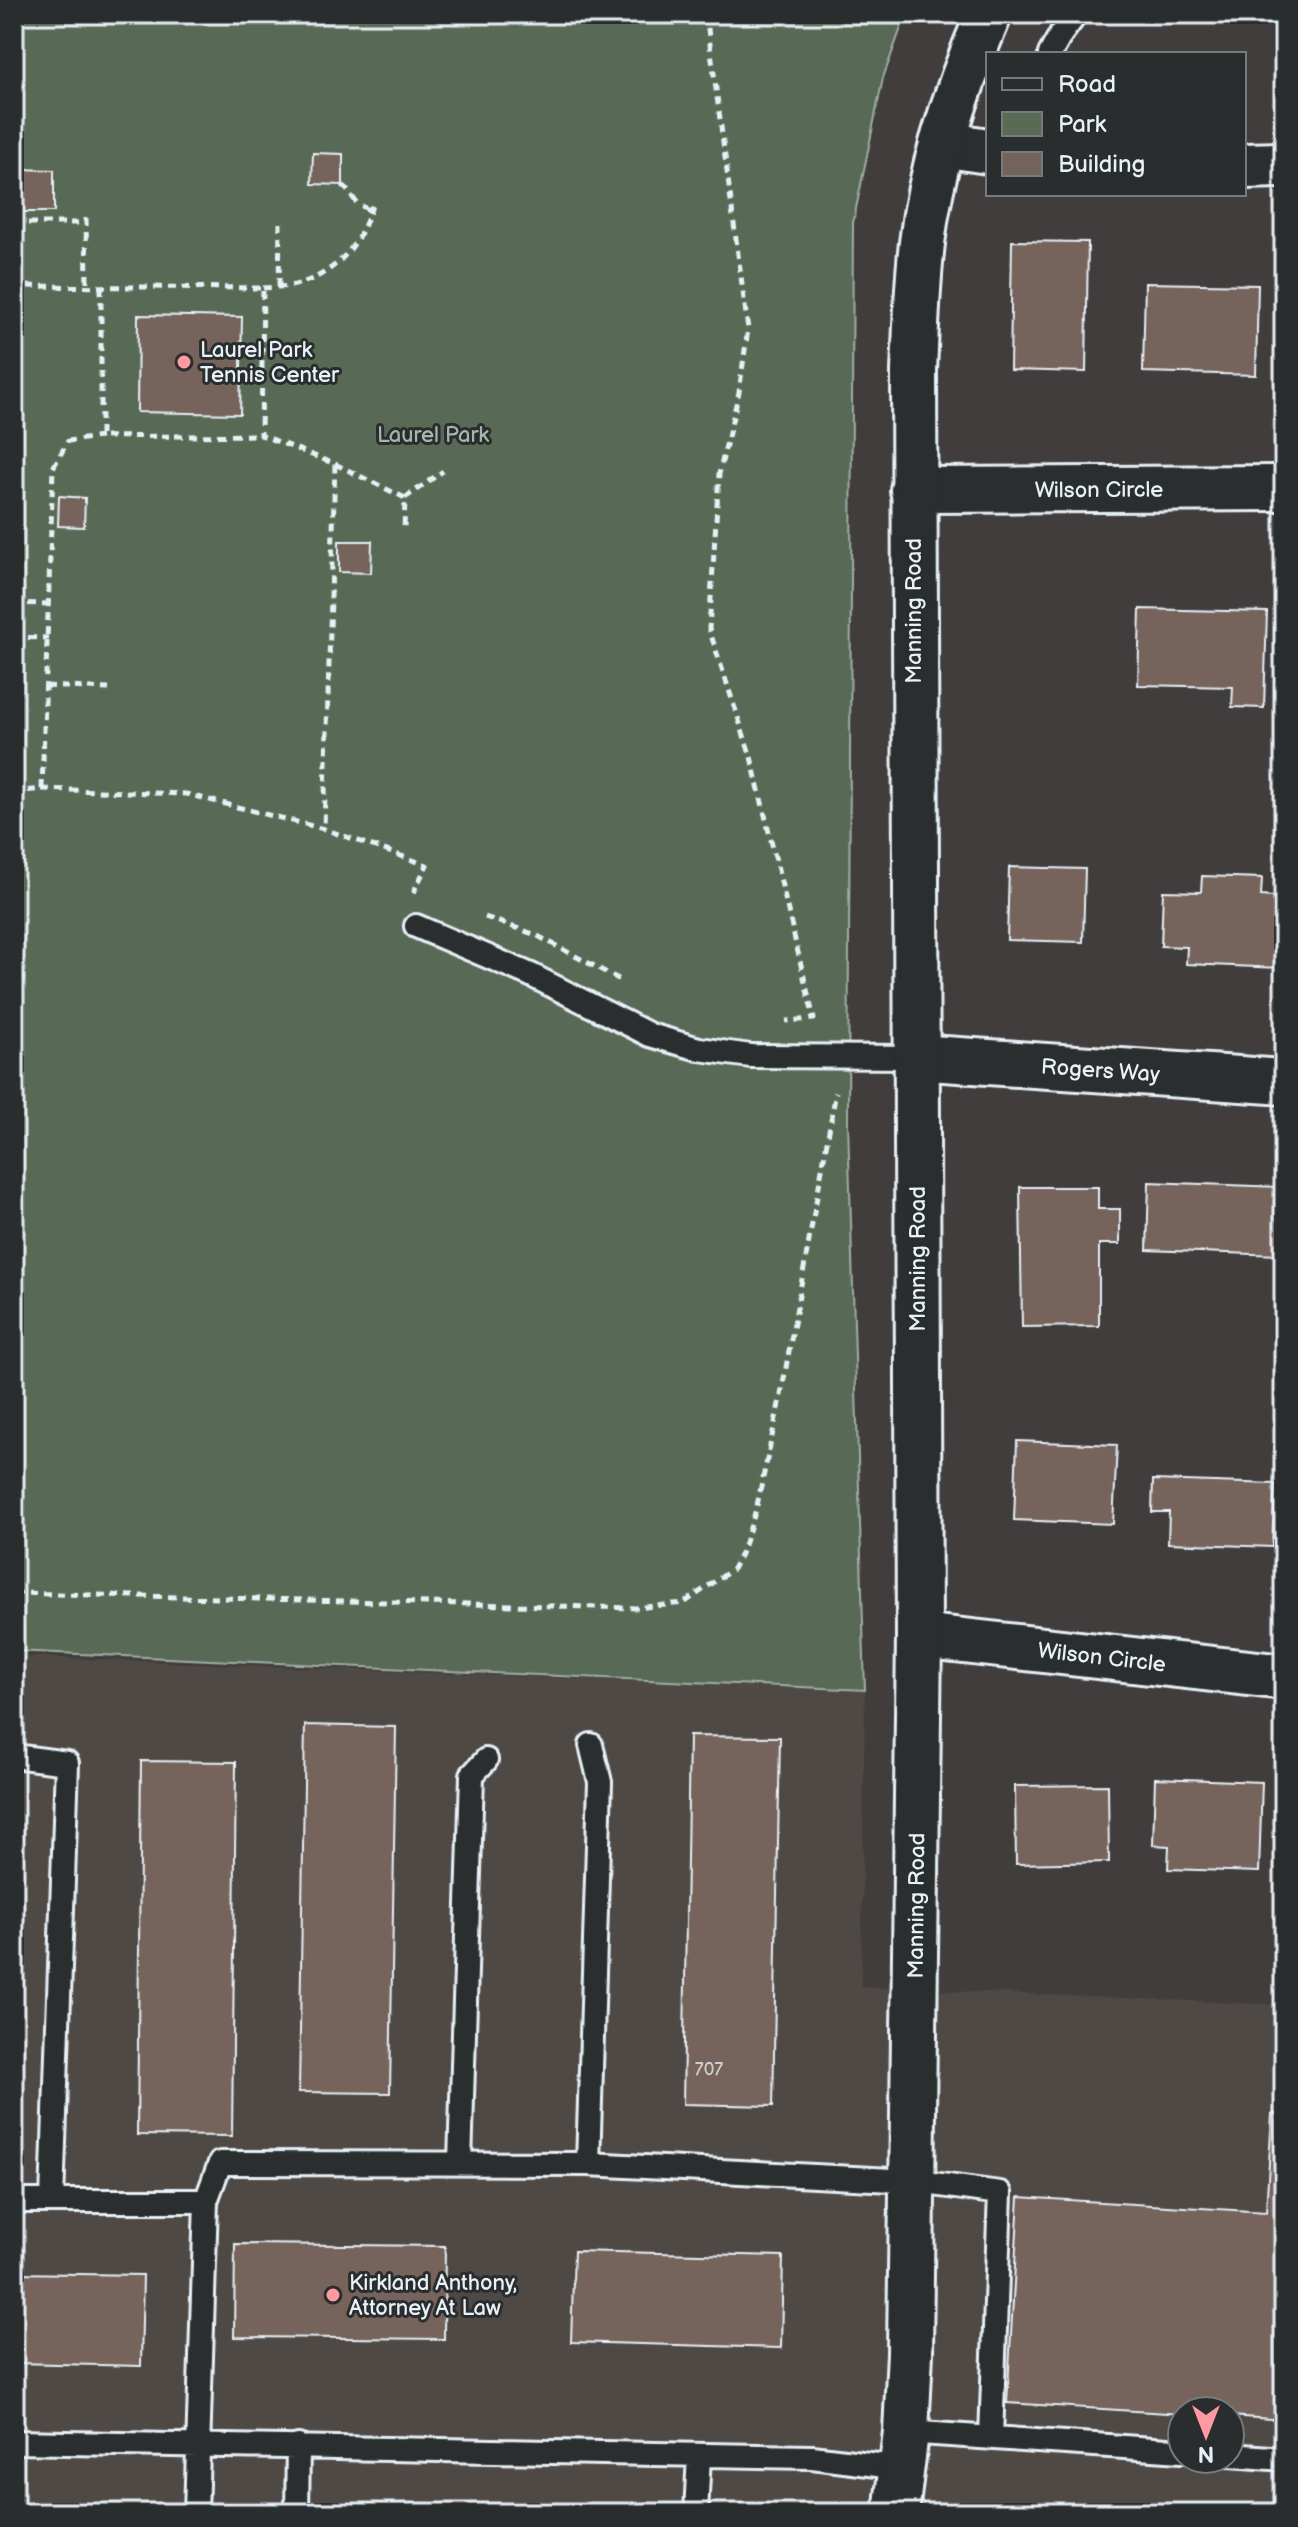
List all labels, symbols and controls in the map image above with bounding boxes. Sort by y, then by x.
legend [986,52,1246,196]
text: Road [1058,70,1116,99]
text: Park [1058,110,1106,139]
text: Building [1058,150,1145,179]
place label: Laurel Park Tennis Center [200,337,340,389]
marker: Laurel Park Tennis Center [175,353,193,371]
park label: Laurel Park [377,422,489,449]
street label: Wilson Circle [1035,477,1163,504]
street label: Manning Road [901,538,928,684]
street label: Rogers Way [1040,1054,1161,1089]
street label: Manning Road [905,1186,932,1332]
street label: Wilson Circle [1036,1637,1167,1679]
street label: Manning Road [903,1833,932,1979]
house number: 707 [695,2059,723,2080]
place label: Kirkland Anthony, Attorney At Law [349,2270,517,2322]
marker: Kirkland Anthony, Attorney At Law [324,2286,342,2304]
north arrow [1166,2395,1246,2475]
text: N [1198,2440,1214,2467]

